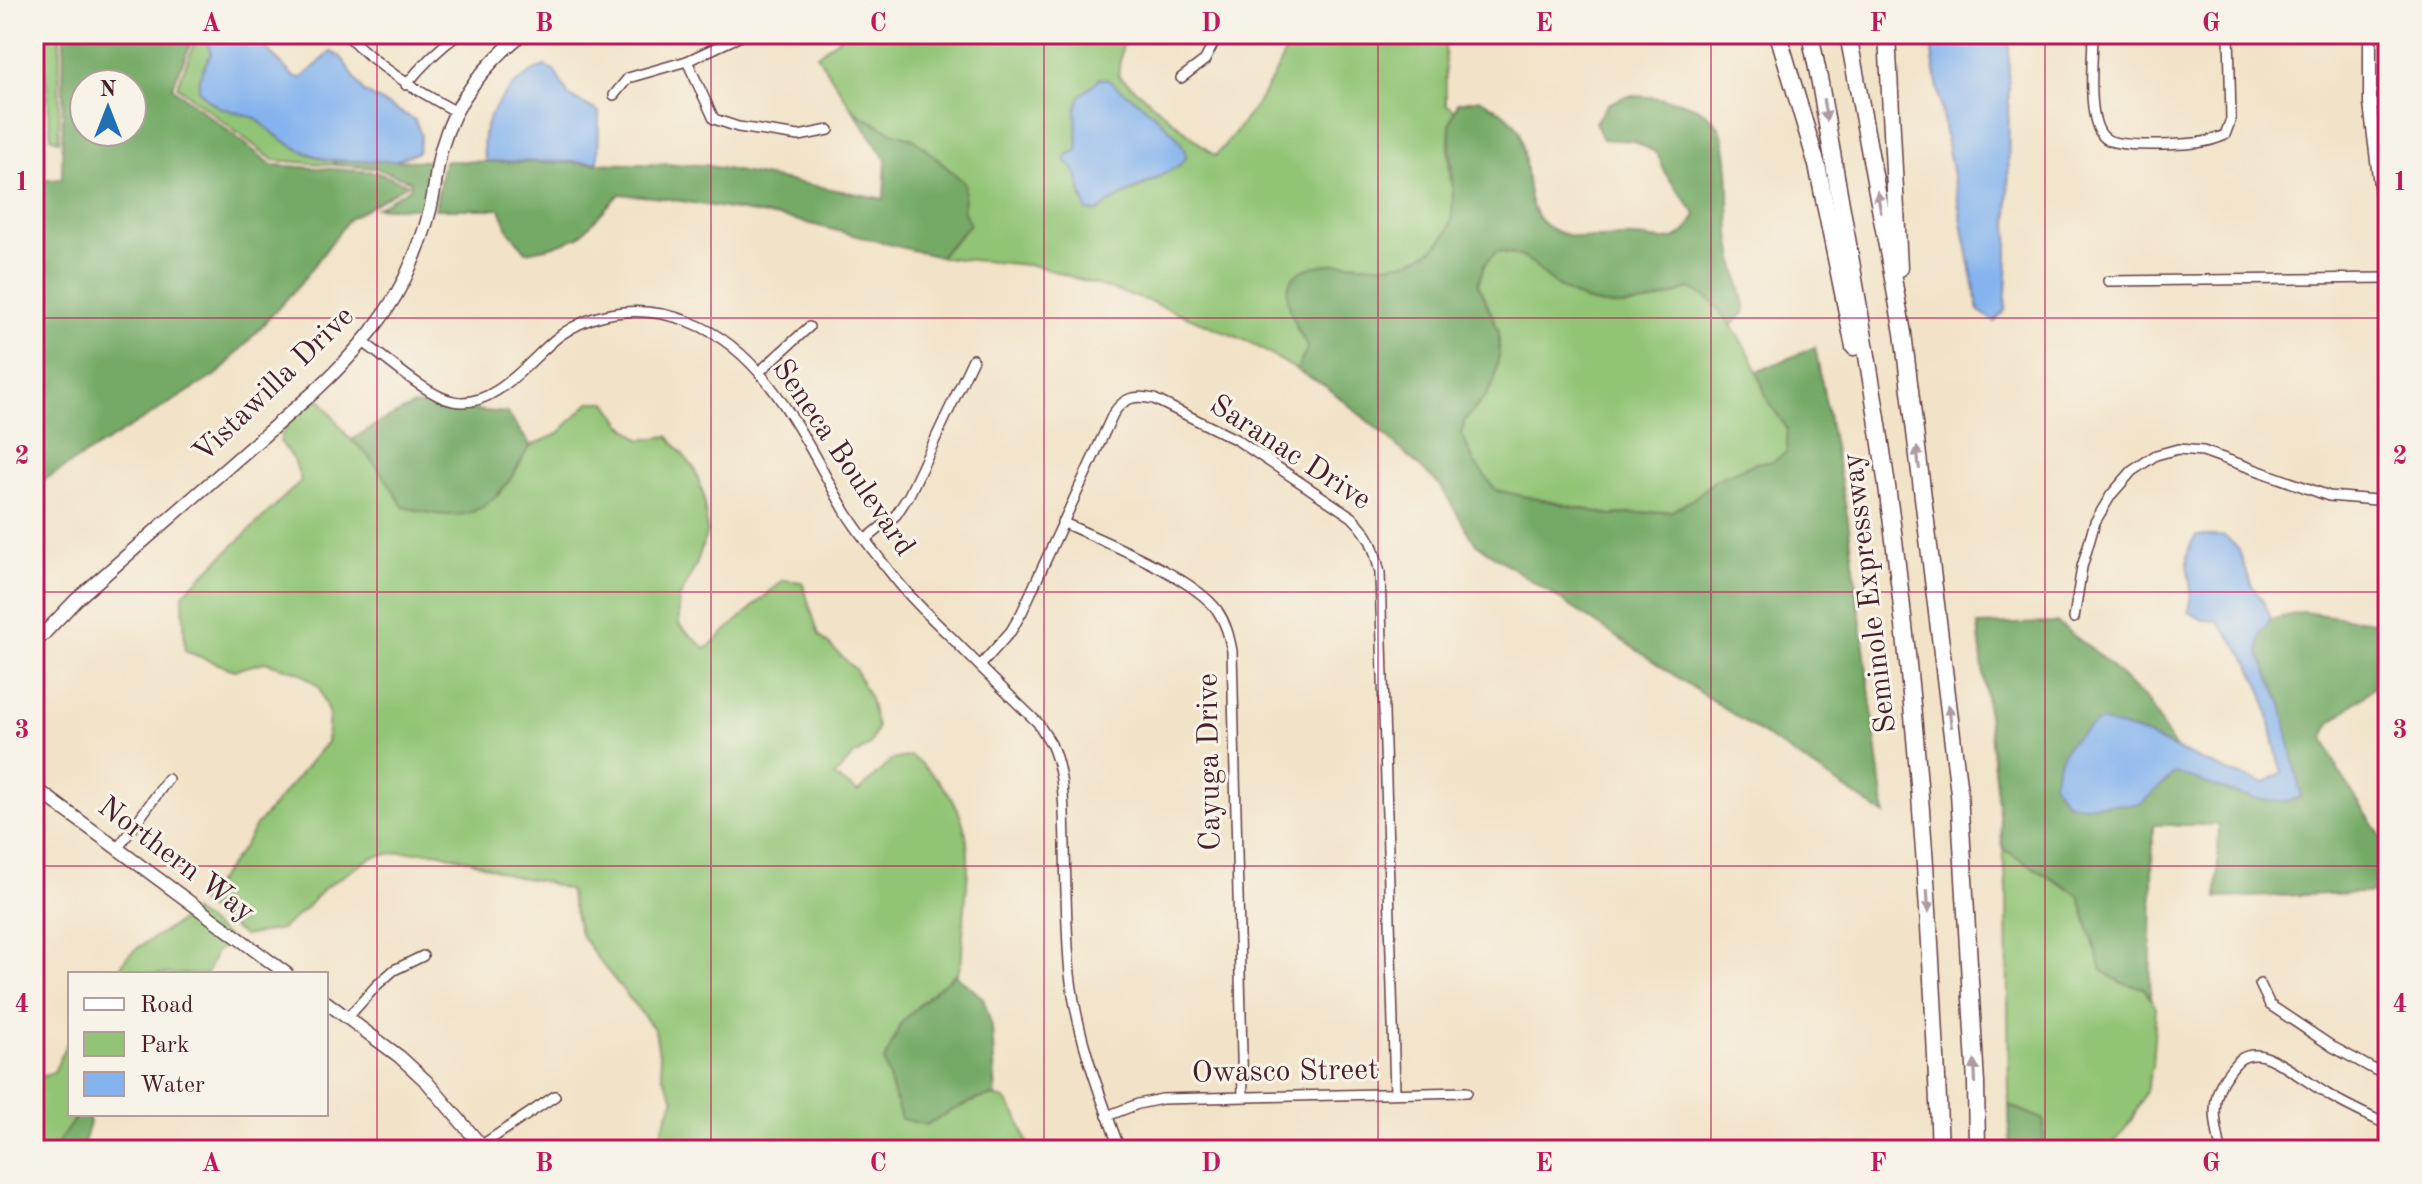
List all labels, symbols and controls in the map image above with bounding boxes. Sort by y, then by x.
text: A [201,11,221,37]
text: B [535,11,553,37]
text: C [869,11,887,37]
text: D [1201,11,1221,37]
text: E [1535,11,1553,37]
text: F [1869,11,1887,37]
text: G [2202,11,2220,37]
north arrow [68,68,148,148]
text: N [100,79,117,101]
one-way arrow [1819,98,1832,123]
text: 1 [14,170,30,196]
text: 1 [2392,170,2408,196]
one-way arrow [1872,189,1884,214]
street label: Vistawilla Drive [188,301,360,469]
street label: Seneca Boulevard [766,354,920,562]
street label: Saranac Drive [1204,390,1376,516]
text: 2 [14,444,30,470]
text: 2 [2392,444,2408,470]
one-way arrow [1911,445,1924,470]
street label: Seminole Expressway [1838,451,1902,735]
street label: Cayuga Drive [1193,673,1227,851]
one-way arrow [1943,703,1956,728]
text: 3 [14,718,30,744]
text: 3 [2392,718,2408,744]
street label: Northern Way [92,792,260,929]
one-way arrow [1922,889,1935,914]
legend [68,972,328,1116]
text: 4 [14,992,30,1018]
text: 4 [2392,992,2408,1018]
text: Road [140,994,193,1018]
text: Park [140,1034,189,1058]
street label: Owasco Street [1191,1055,1379,1089]
one-way arrow [1968,1059,1981,1084]
text: Water [140,1074,205,1098]
text: A [201,1151,221,1177]
text: B [535,1151,553,1177]
text: C [869,1151,887,1177]
text: D [1201,1151,1221,1177]
text: E [1535,1151,1553,1177]
text: F [1869,1151,1887,1177]
text: G [2202,1151,2220,1177]

